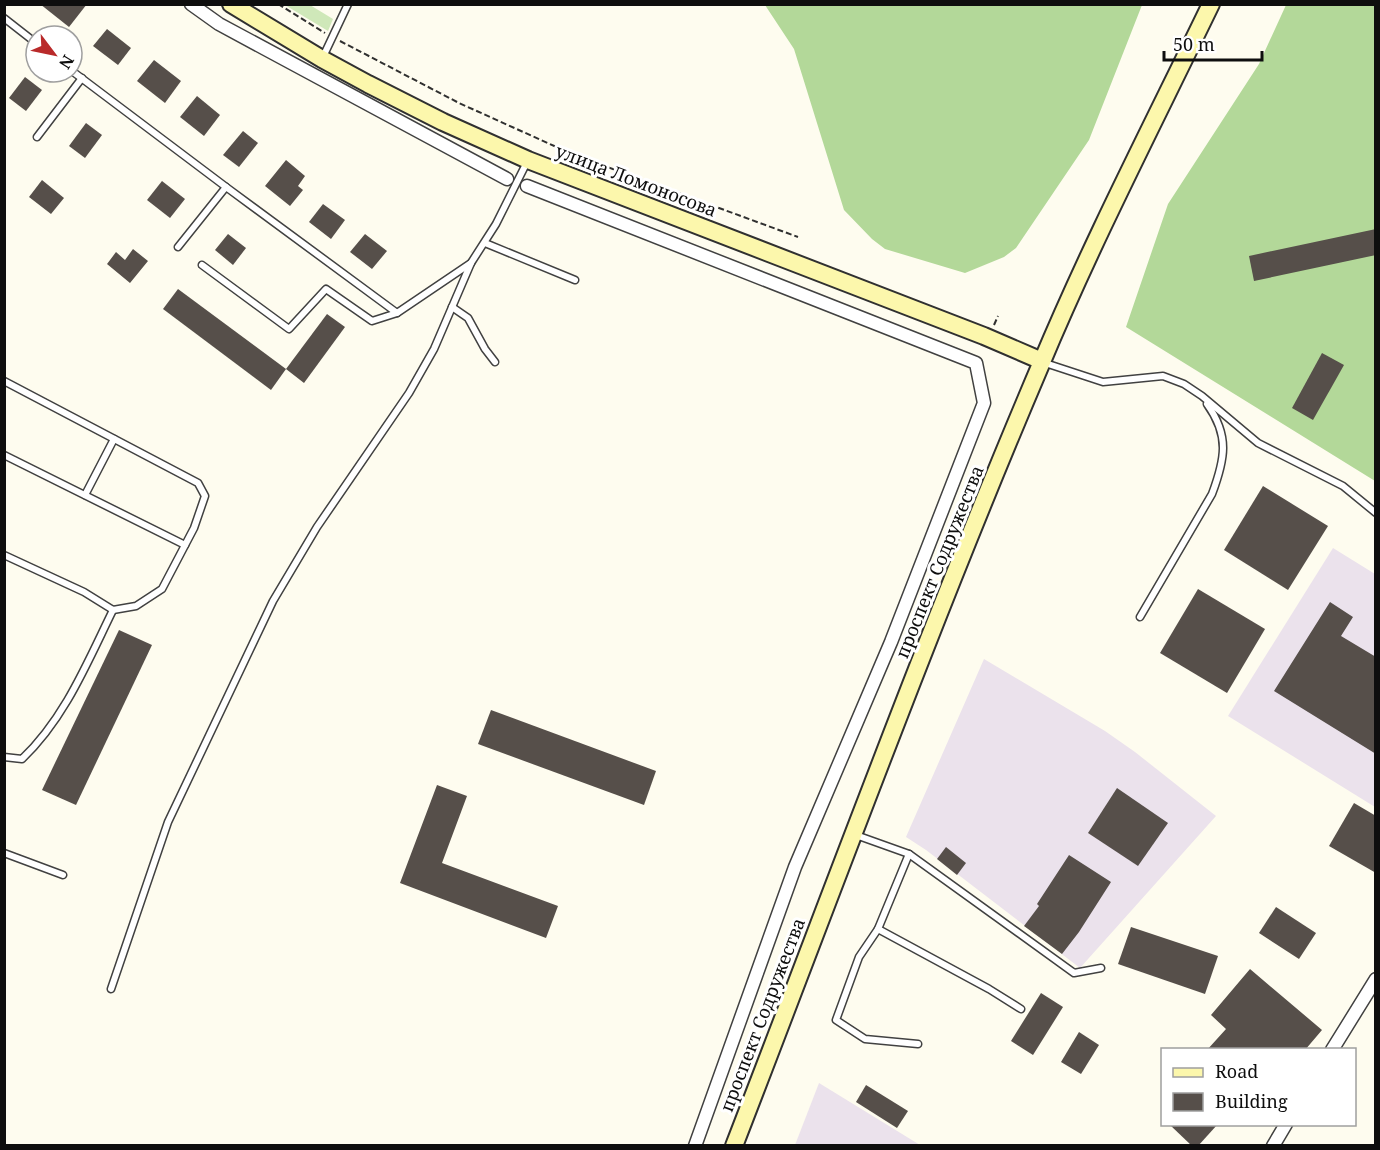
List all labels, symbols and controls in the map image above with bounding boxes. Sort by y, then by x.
north arrow [24,24,84,84]
scale bar [1164,24,1262,62]
text: 50 m [1173,32,1215,56]
text: N [54,51,79,73]
street label: улица Ломоносова [552,138,721,222]
street label: проспект Содружества [889,462,989,662]
street label: проспект Содружества [714,914,810,1115]
legend [1161,1048,1356,1126]
text: Road [1215,1059,1258,1083]
text: Building [1215,1089,1288,1113]

